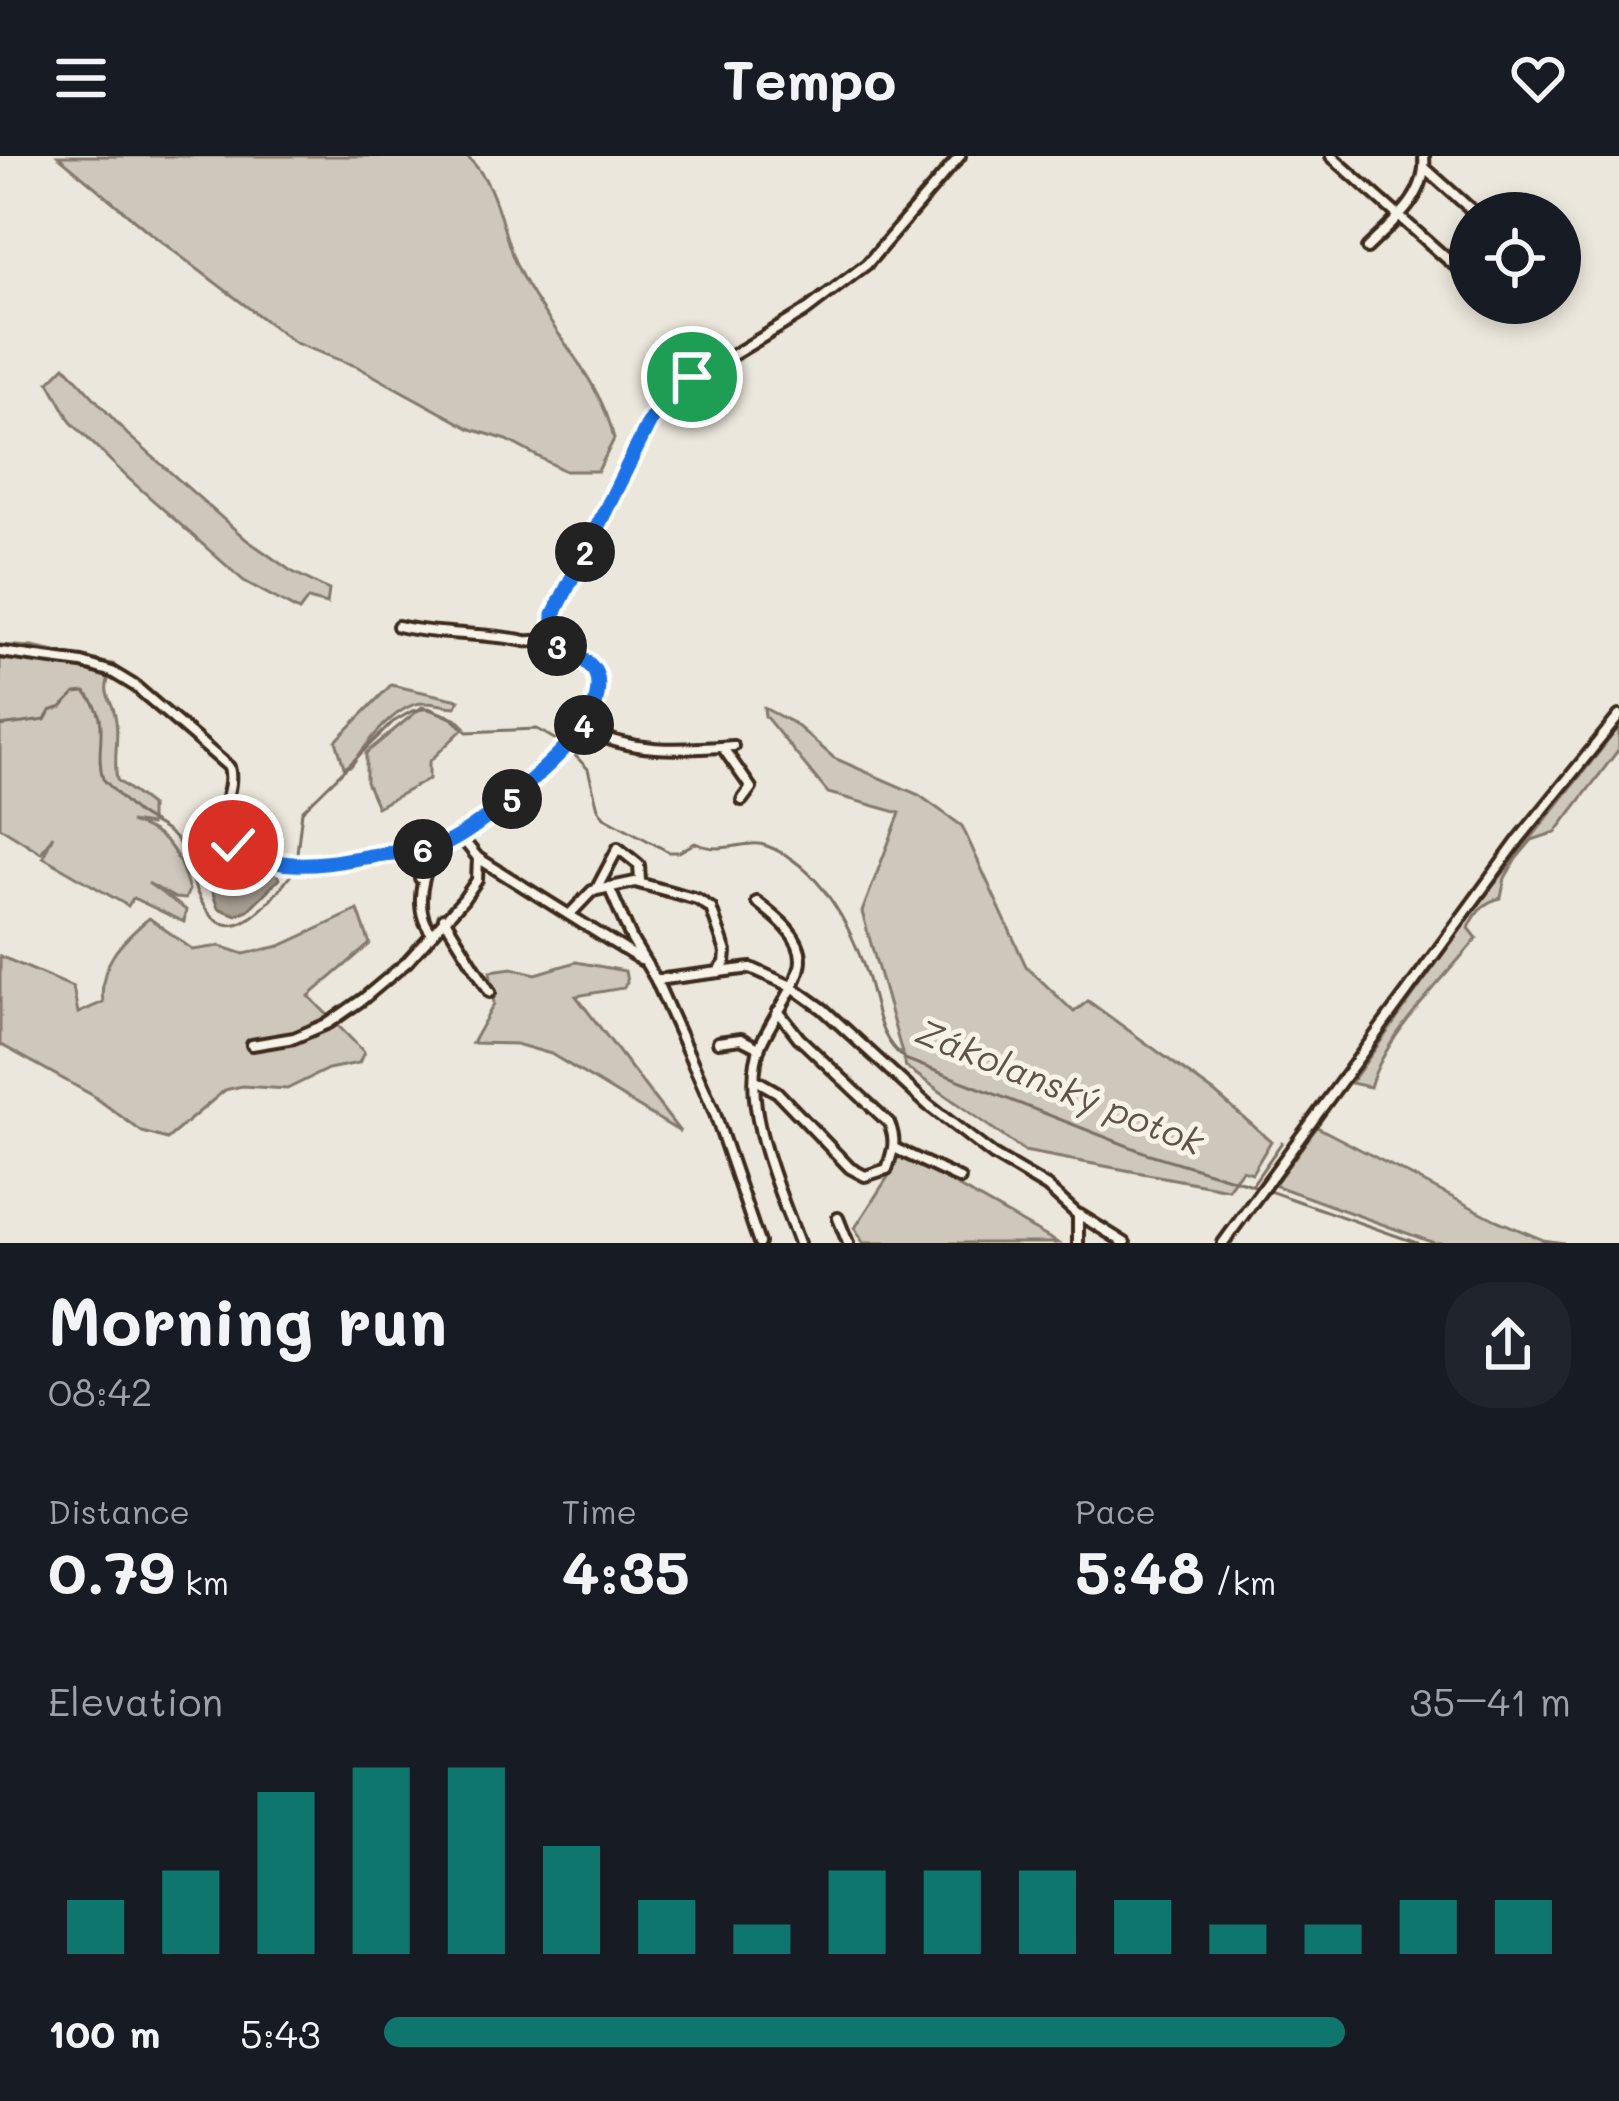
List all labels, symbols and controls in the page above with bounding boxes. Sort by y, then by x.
text: Tempo [723,43,896,114]
icon: menu [48,45,114,111]
icon: heart [1505,45,1571,111]
map controls [1449,192,1581,324]
button: locate [1449,192,1581,324]
pin [641,326,743,428]
icon: arrive [659,344,725,410]
pin: 2 [555,522,615,582]
text: 2 [576,530,594,573]
pin: 3 [527,616,587,676]
text: 3 [547,624,567,667]
pin: 4 [554,695,614,755]
text: 4 [574,703,594,746]
pin: 5 [482,769,542,829]
text: 5 [502,777,522,820]
pin [182,794,284,896]
icon: check [200,812,266,878]
pin: 6 [393,819,453,879]
text: 6 [413,827,433,870]
water label: Zákolanský potok [910,1007,1212,1166]
text: Morning run [48,1277,447,1363]
button: share [1445,1282,1571,1408]
text: 08:42 [48,1365,152,1416]
text: Distance [48,1489,190,1532]
text: Time [562,1489,637,1532]
text: Pace [1075,1489,1156,1532]
text: 0.79 [48,1532,175,1610]
text: 4:35 [562,1532,690,1610]
text: 5:48 [1075,1532,1205,1610]
text: km [175,1560,229,1603]
text: /km [1205,1560,1276,1603]
text: Elevation [48,1675,223,1726]
text: 35–41 m [1410,1675,1571,1726]
text: 100 m [48,2007,160,2058]
text: 5:43 [240,2007,321,2058]

